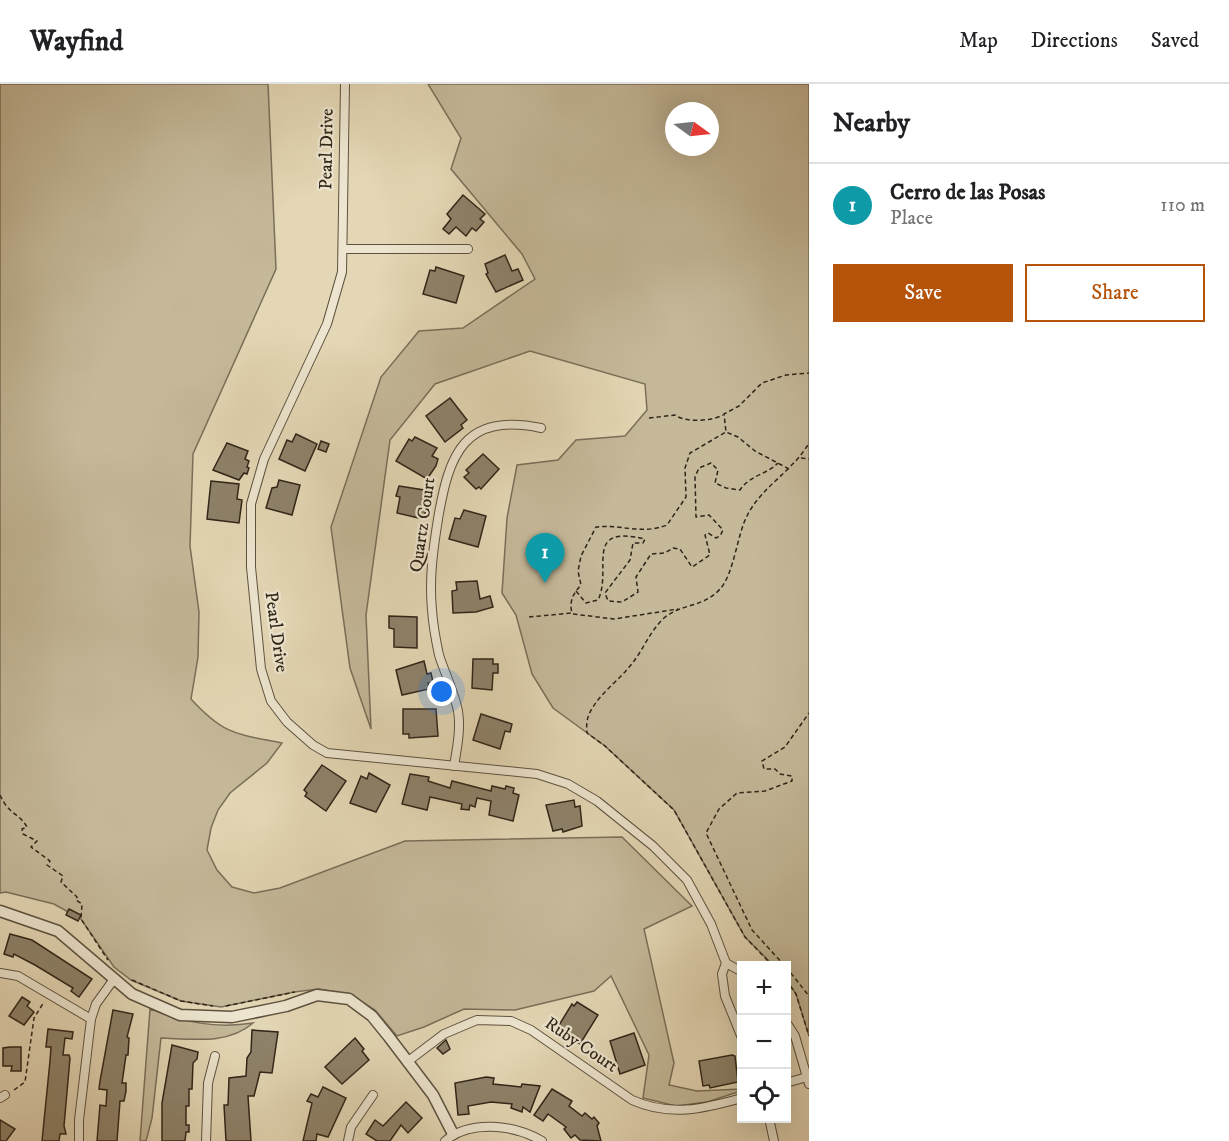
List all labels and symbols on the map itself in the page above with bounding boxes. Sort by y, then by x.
north arrow [665,102,719,156]
street label: Pearl Drive [315,108,339,190]
street label: Quartz Court [405,476,441,574]
pin: 1 [526,534,564,583]
street label: Pearl Drive [259,590,293,674]
your location [427,677,456,706]
street label: Ruby Court [540,1013,622,1078]

